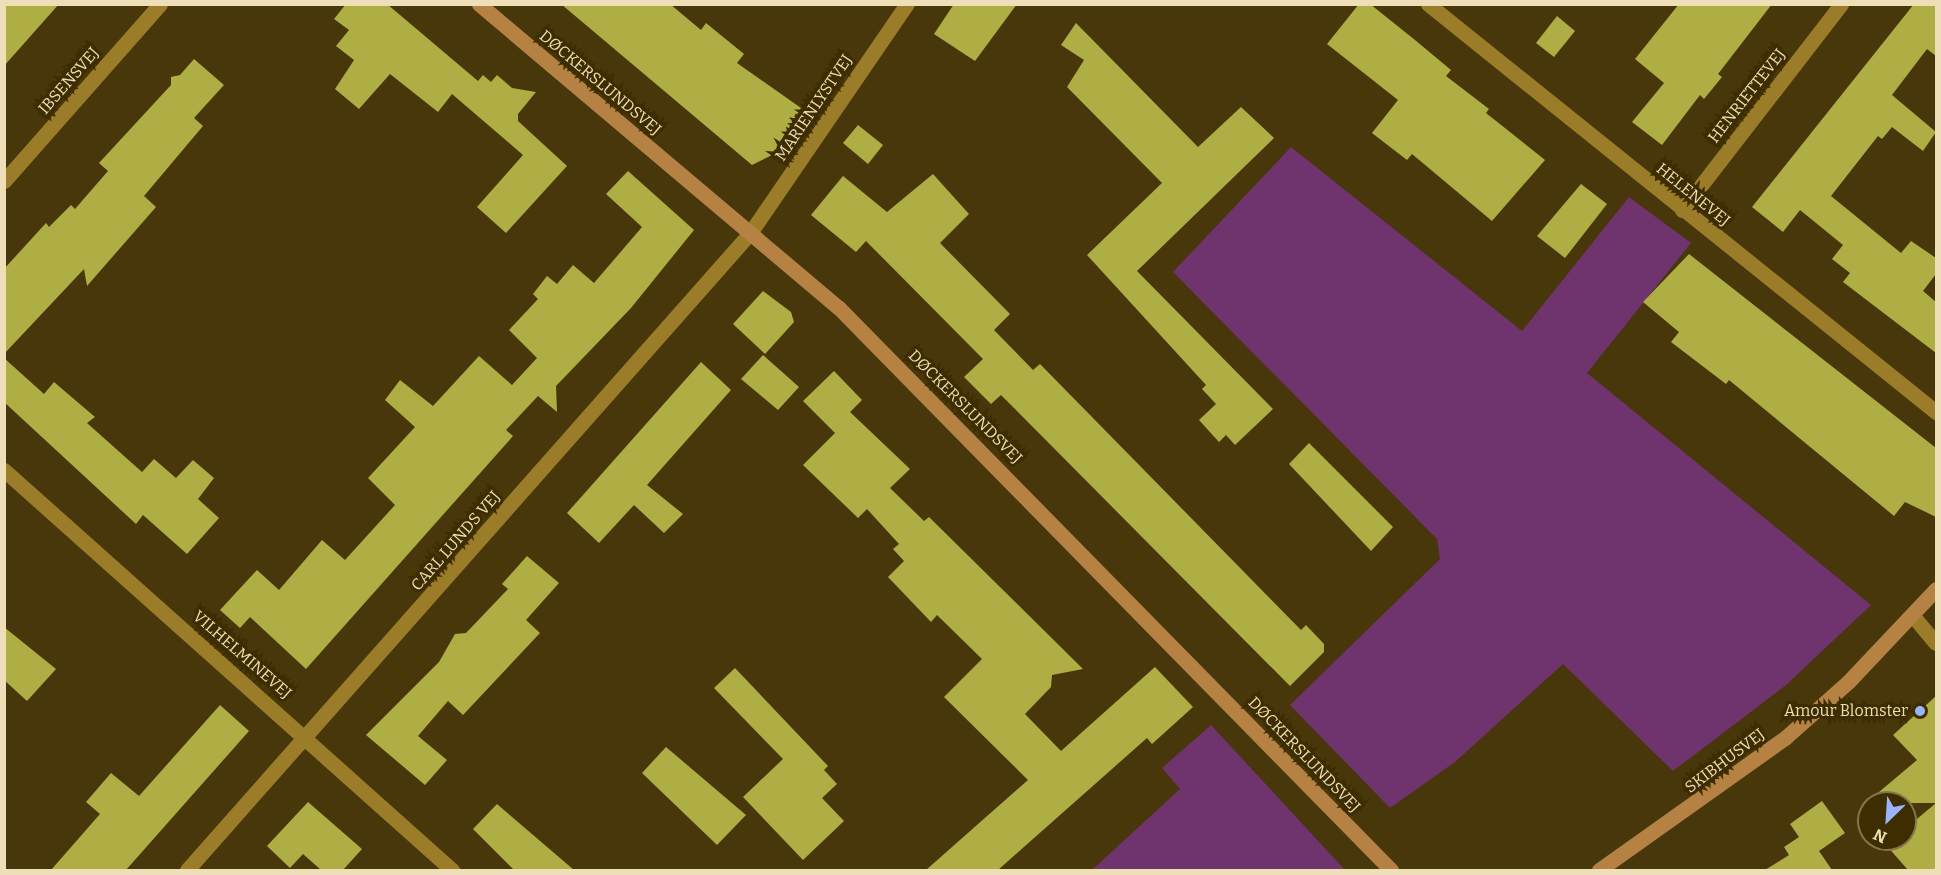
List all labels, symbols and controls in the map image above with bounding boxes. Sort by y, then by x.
street label: DØCKERSLUNDSVEJ [535,26,665,140]
street label: IBSENSVEJ [35,44,103,118]
street label: HENRIETTEVEJ [1704,45,1790,147]
street label: MARIENLYSTVEJ [771,51,857,165]
street label: HELENEVEJ [1652,159,1734,231]
street label: DØCKERSLUNDSVEJ [904,346,1026,468]
street label: CARL LUNDS VEJ [407,487,505,595]
street label: VILHELMINEVEJ [189,607,295,703]
street label: DØCKERSLUNDSVEJ [1244,693,1364,817]
place label: Amour Blomster [1784,701,1908,721]
marker: Amour Blomster [1913,704,1927,718]
street label: SKIBHUSVEJ [1681,725,1769,797]
north arrow [1857,791,1917,851]
text: N [1870,825,1890,847]

